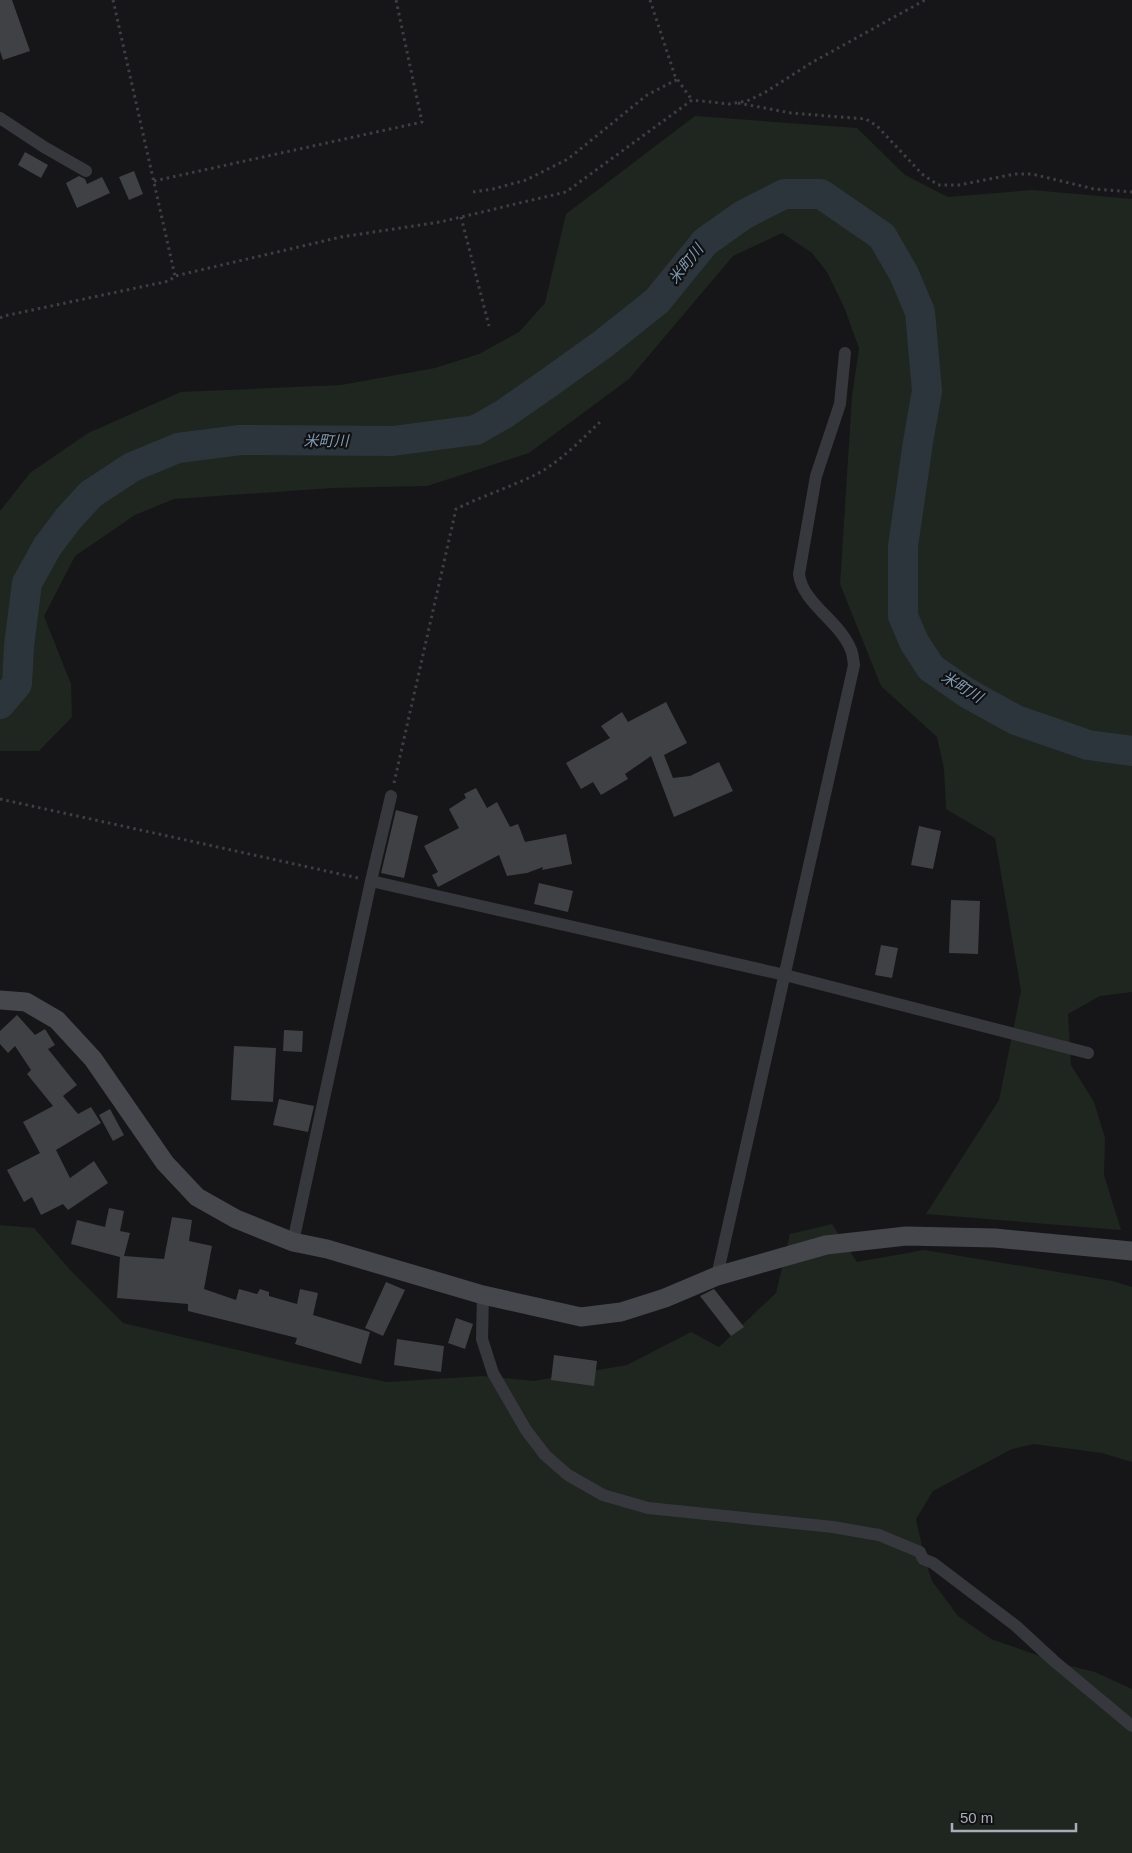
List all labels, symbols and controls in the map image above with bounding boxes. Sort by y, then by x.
water label: 米町川 [665,239,708,287]
water label: 米町川 [303,432,350,449]
water label: 米町川 [939,668,988,706]
scale bar [952,1800,1076,1832]
text: 50 m [960,1809,993,1826]

